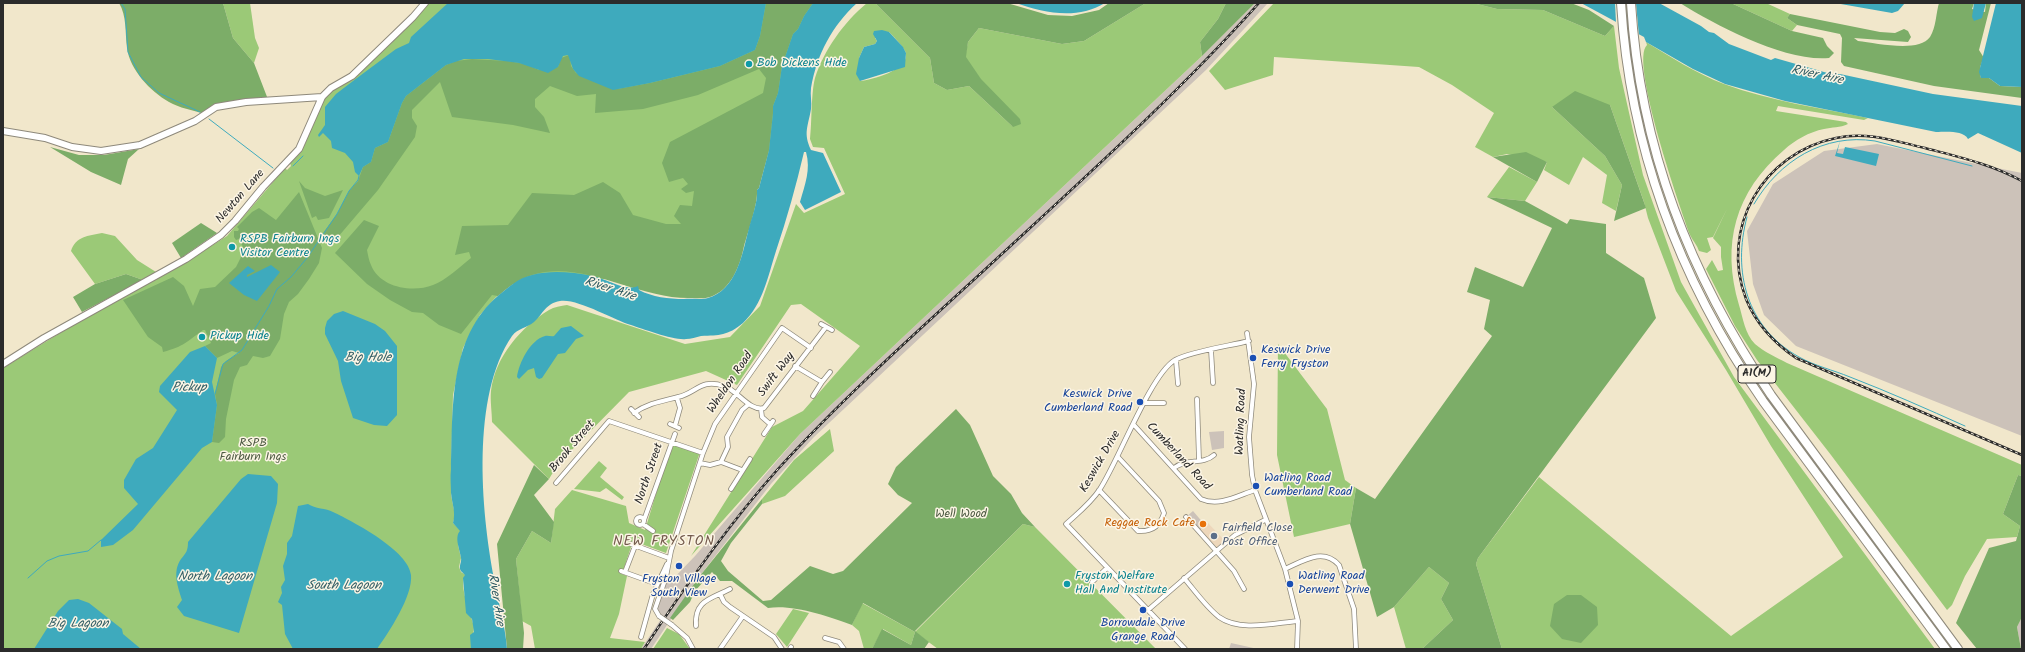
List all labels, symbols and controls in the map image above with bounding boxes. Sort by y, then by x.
place label: Bob Dickens Hide [757,57,847,71]
marker: Bob Dickens Hide [744,59,754,69]
water label: River Aire [1790,63,1844,89]
street label: Newton Lane [214,167,268,227]
place label: RSPB Fairburn Ings Visitor Centre [240,233,339,261]
marker: RSPB Fairburn Ings Visitor Centre [227,242,237,252]
water label: River Aire [583,274,637,306]
place label: Pickup Hide [210,330,269,344]
marker: Pickup Hide [197,332,207,342]
place label: Keswick Drive Ferry Fryston [1261,344,1330,372]
street label: Wheldon Road [705,350,757,416]
street label: Swift Way [756,350,798,400]
water label: Big Hole [345,351,391,367]
marker: Keswick Drive Ferry Fryston [1248,353,1258,363]
road number: A1(M) [1738,365,1776,383]
water label: Pickup [172,381,206,397]
place label: Keswick Drive Cumberland Road [1044,388,1132,416]
street label: Watling Road [1234,389,1250,455]
marker: Keswick Drive Cumberland Road [1135,397,1145,407]
street label: Brook Street [547,418,599,476]
street label: Cumberland Road [1143,420,1213,494]
street label: Keswick Drive [1077,428,1125,496]
park label: RSPB Fairburn Ings [220,437,286,465]
street label: North Street [633,441,667,507]
place label: Watling Road Cumberland Road [1264,472,1352,500]
marker: Watling Road Cumberland Road [1251,481,1261,491]
park label: Well Wood [935,508,987,522]
place label: Reggae Rock Cafe [1104,517,1195,531]
marker: Reggae Rock Cafe [1198,519,1208,529]
place label: Fairfield Close Post Office [1222,522,1292,550]
marker: Fairfield Close Post Office [1209,531,1219,541]
district label: NEW FRYSTON [613,535,715,551]
marker: Fryston Village South View [674,561,684,571]
water label: North Lagoon [178,570,252,586]
place label: Fryston Welfare Hall And Institute [1075,570,1167,598]
place label: Watling Road Derwent Drive [1298,570,1369,598]
water label: River Aire [483,573,507,627]
place label: Fryston Village South View [642,573,716,601]
water label: South Lagoon [307,579,381,595]
marker: Fryston Welfare Hall And Institute [1062,579,1072,589]
marker: Watling Road Derwent Drive [1285,579,1295,589]
marker: Borrowdale Drive Grange Road [1138,605,1148,615]
water label: Big Lagoon [48,617,108,633]
place label: Borrowdale Drive Grange Road [1101,617,1185,645]

